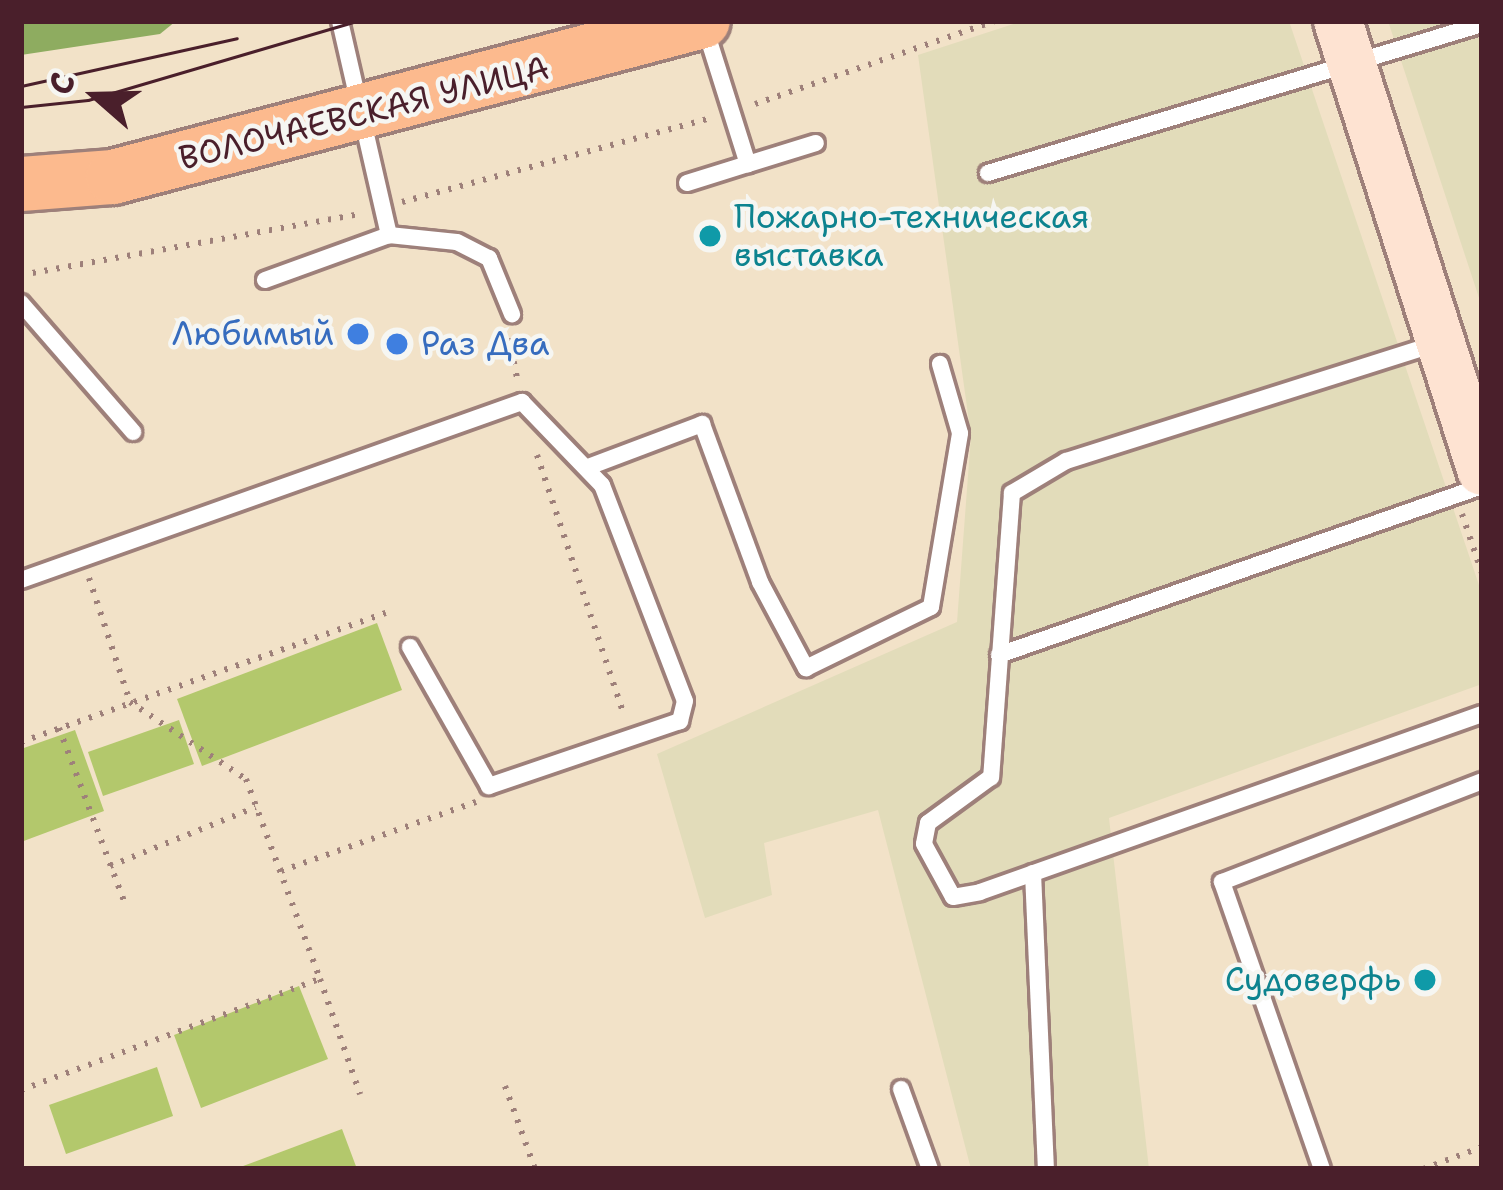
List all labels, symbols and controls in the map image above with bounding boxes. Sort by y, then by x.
north arrow [36,36,156,156]
street label: ВОЛОЧАЕВСКАЯ УЛИЦА [175,48,553,178]
text: С [37,66,86,101]
place label: Пожарно-техническая выставка [734,197,1089,275]
marker: Пожарно-техническая выставка [697,223,723,249]
place label: Любимый [172,314,334,354]
marker: Любимый [345,321,371,347]
place label: Раз Два [421,324,549,364]
marker: Раз Два [384,331,410,357]
place label: Судоверфь [1225,960,1401,1000]
marker: Судоверфь [1412,967,1438,993]

